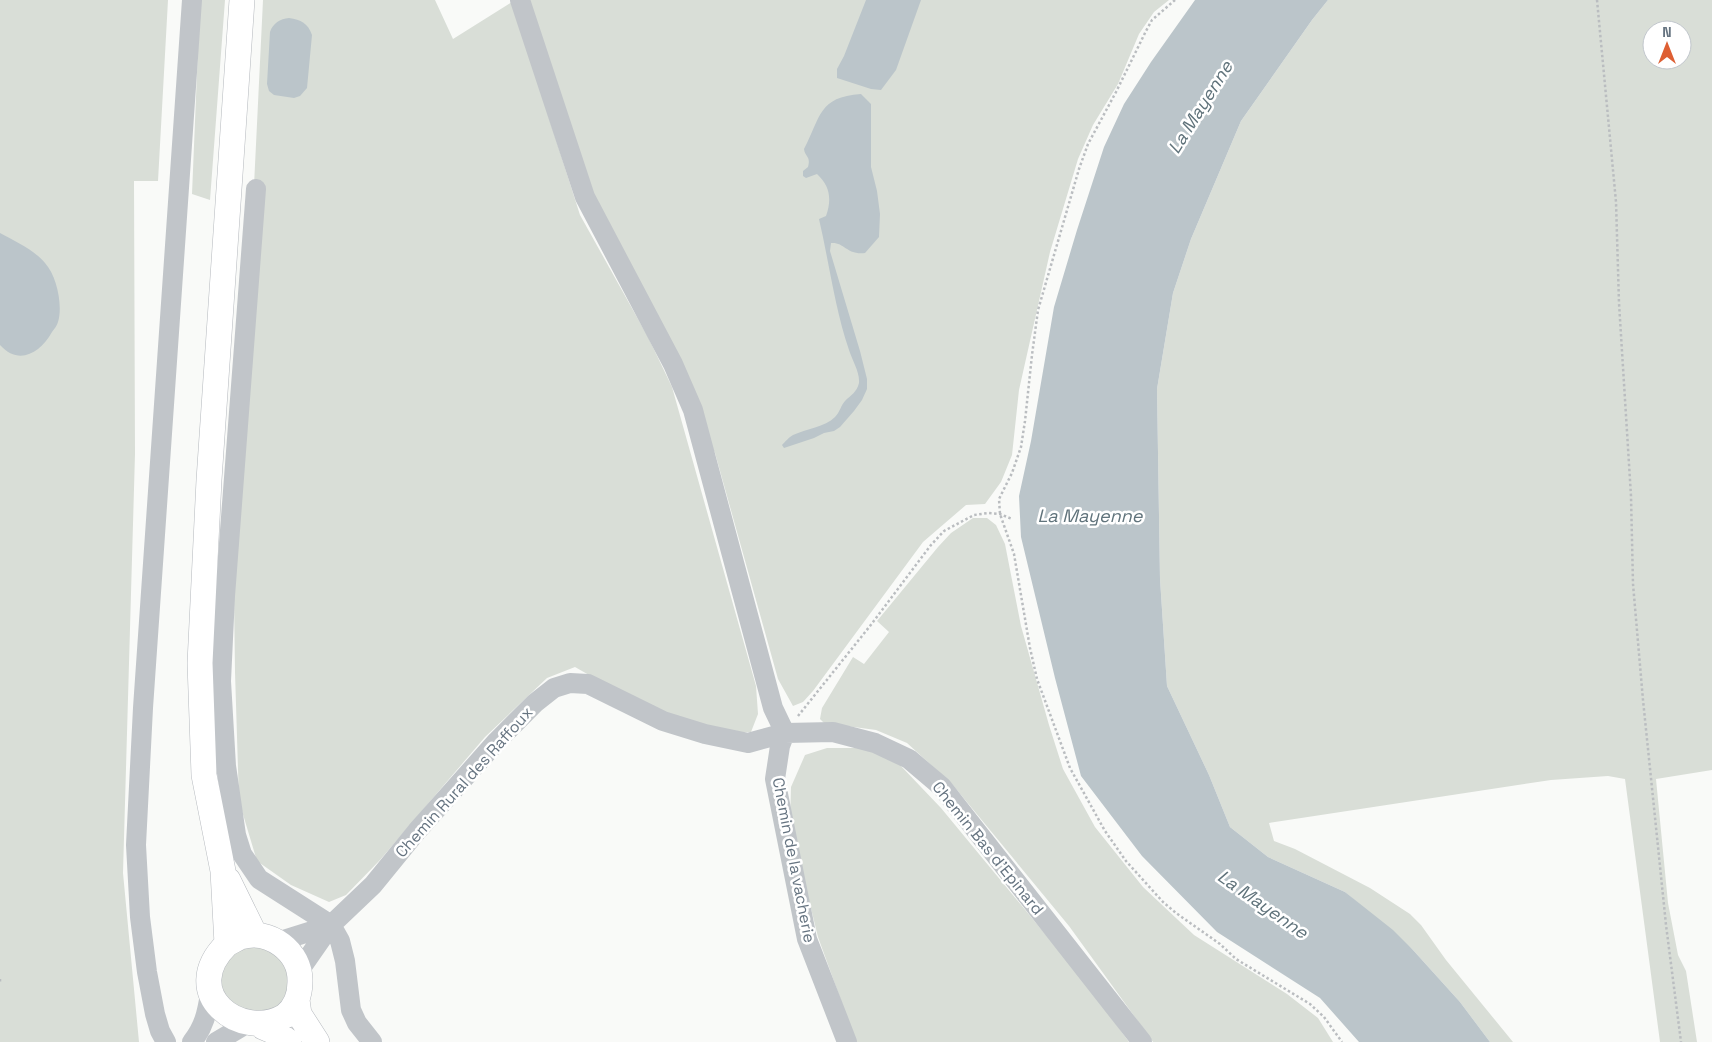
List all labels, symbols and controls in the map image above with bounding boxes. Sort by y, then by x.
north arrow [1642,20,1692,70]
text: N [1662,23,1672,41]
water label: La Mayenne [1162,55,1238,158]
water label: La Mayenne [1038,504,1144,527]
street label: Chemin Rural des Raffoux [391,702,537,862]
street label: Chemin de la vacherie [768,776,820,944]
street label: Chemin Bas d'Epinard [928,777,1048,919]
water label: La Mayenne [1213,864,1314,944]

